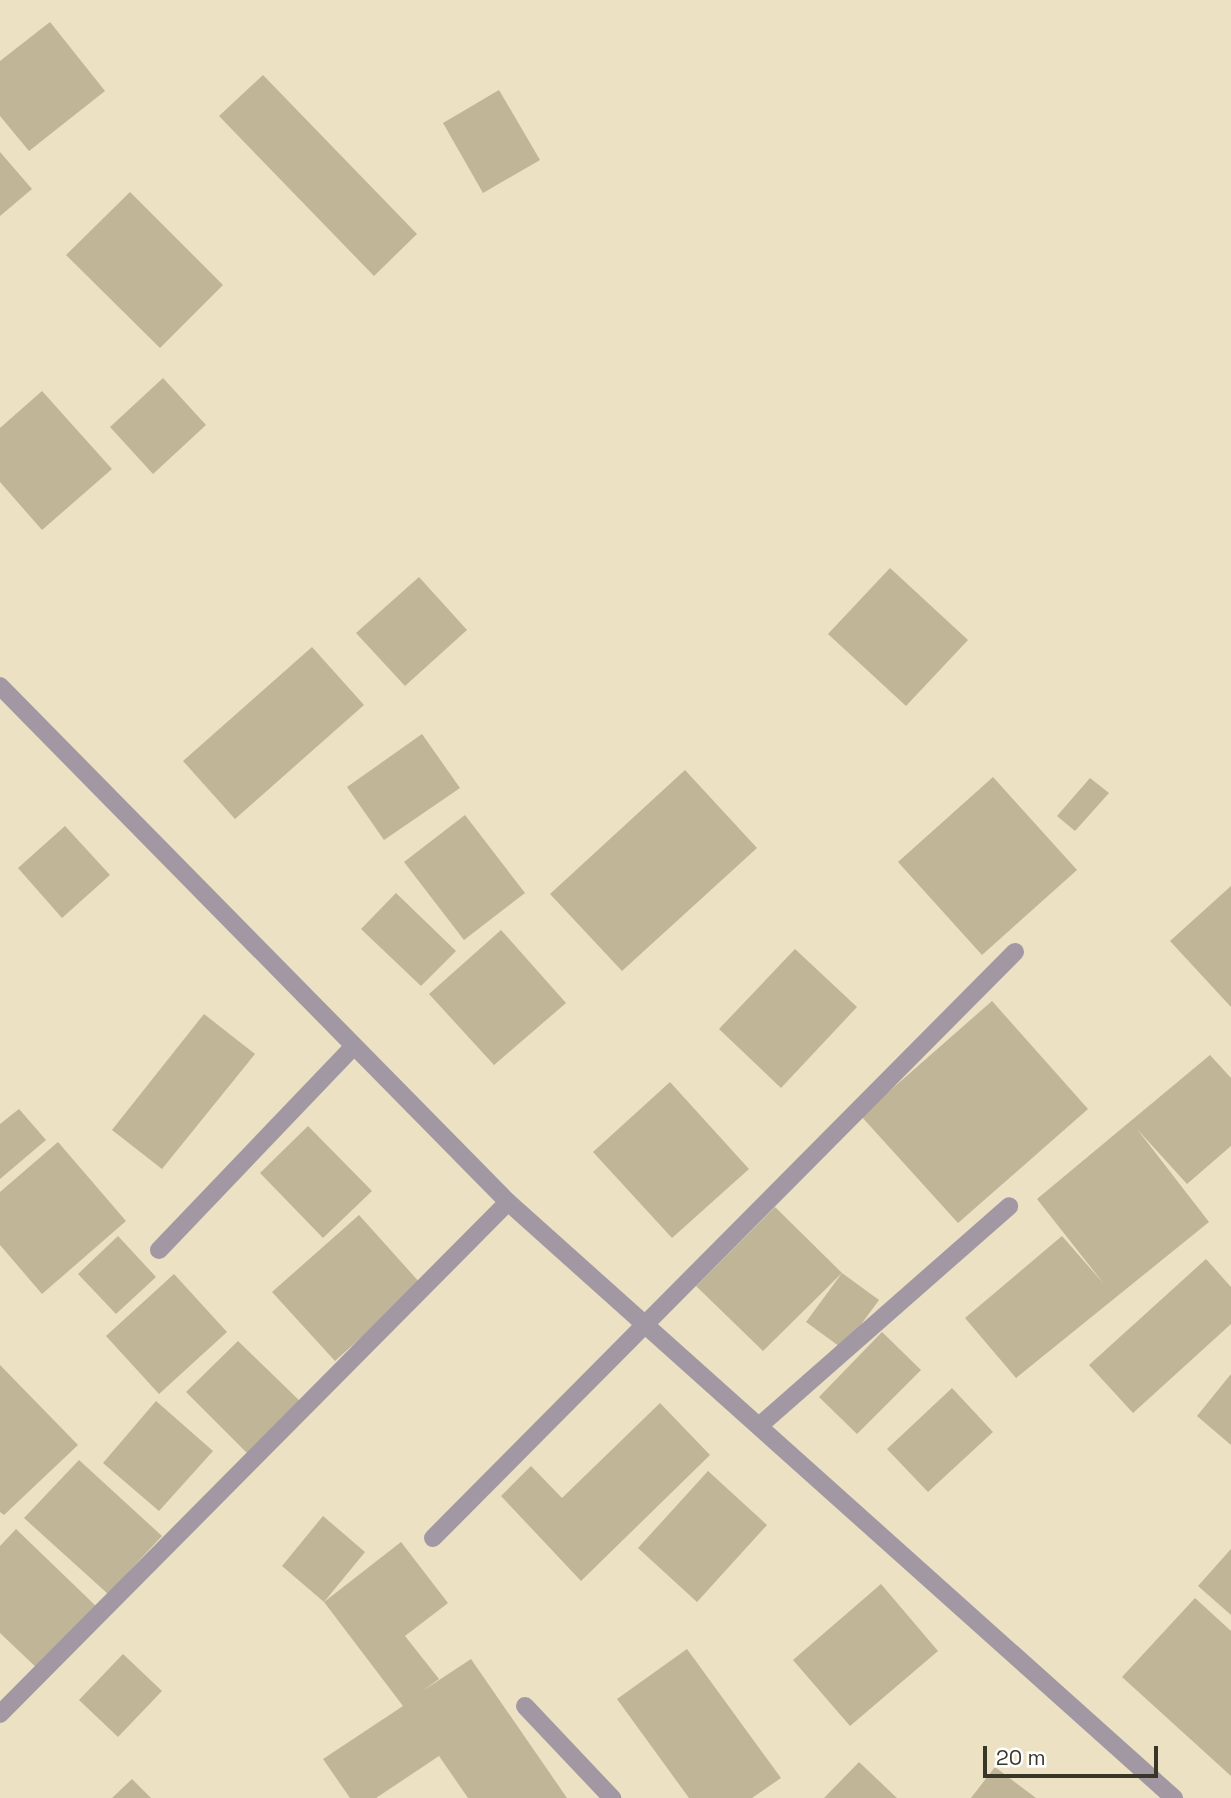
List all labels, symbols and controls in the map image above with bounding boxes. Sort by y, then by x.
scale bar [986,1731,1161,1775]
text: 20 m [996,1744,1046,1771]

